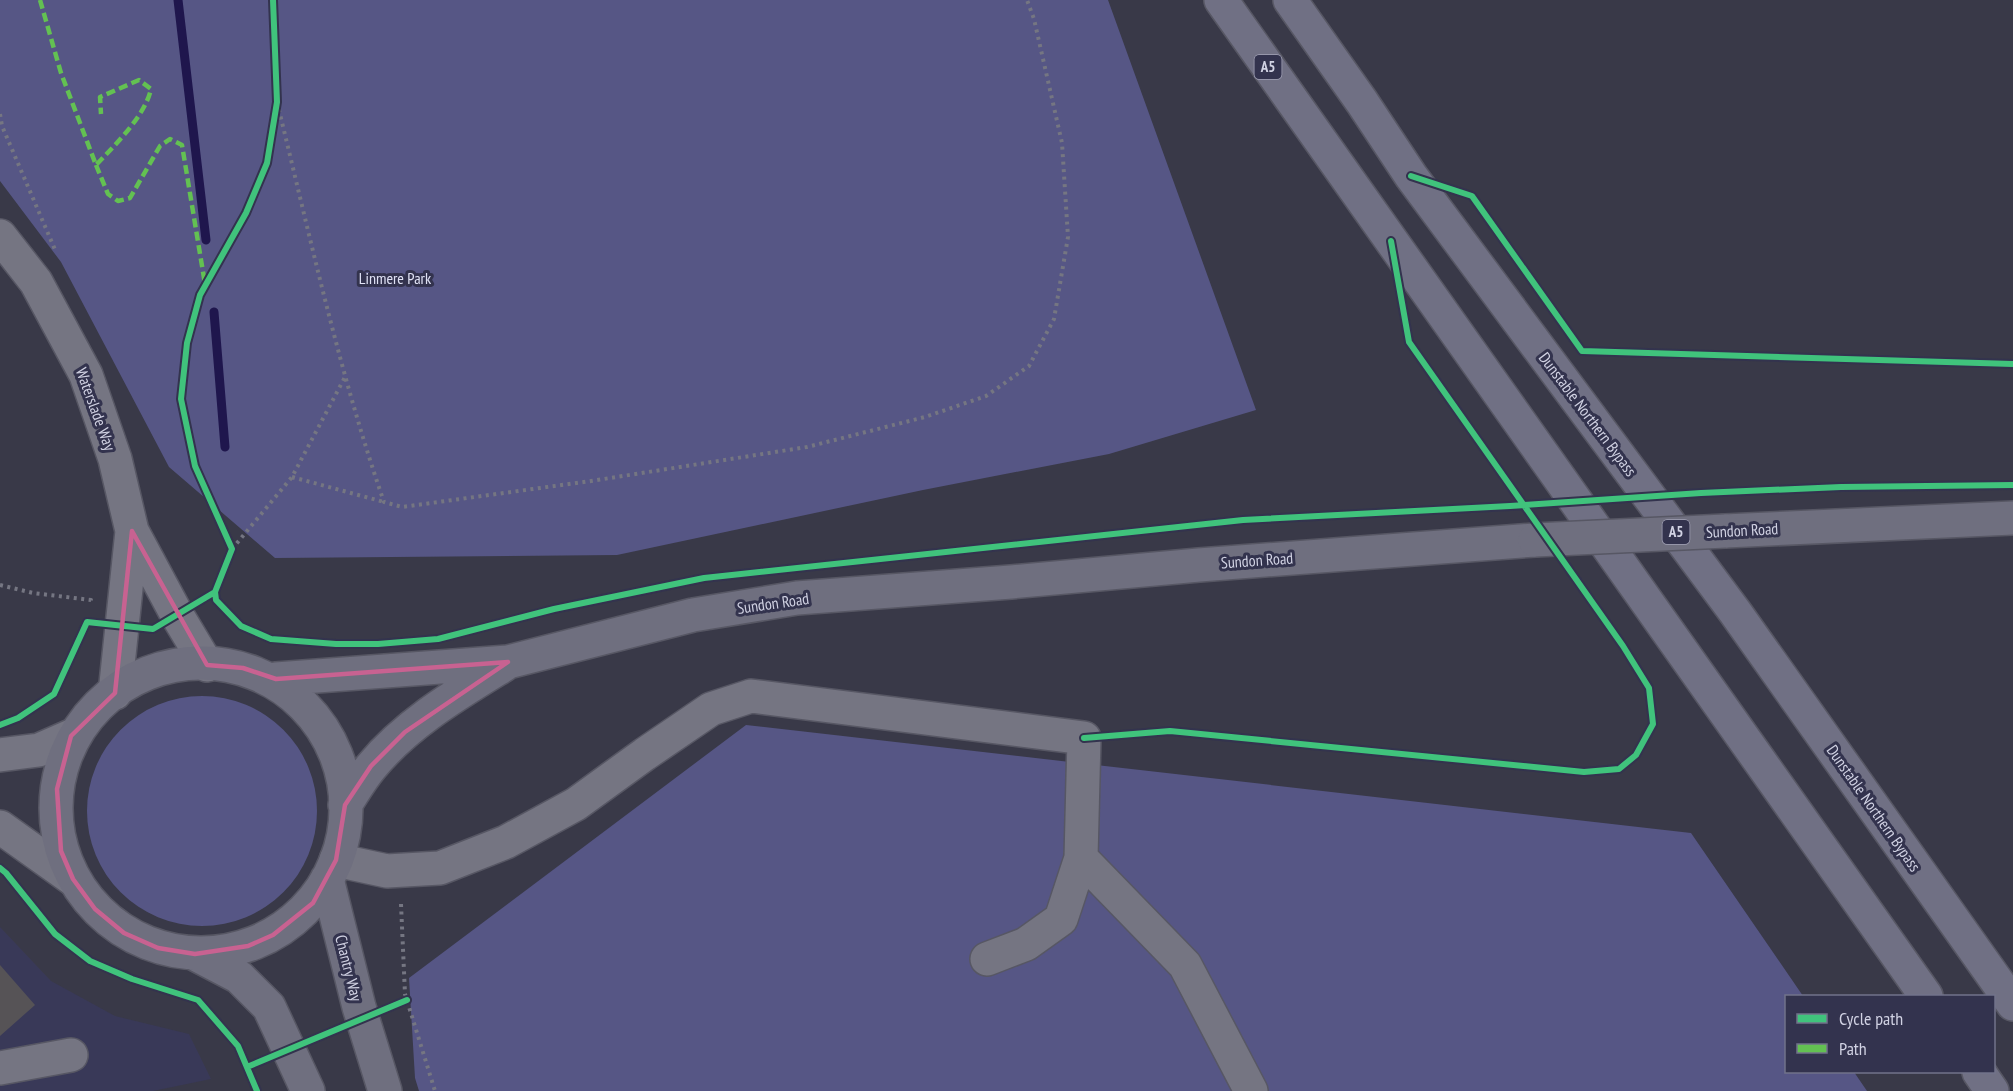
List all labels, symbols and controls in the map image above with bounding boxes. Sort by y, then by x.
road number: A5 [1254,55,1282,79]
park label: Linmere Park [359,268,432,288]
street label: Dunstable Northern Bypass [1535,348,1641,480]
street label: Waterslade Way [72,365,120,453]
street label: Sundon Road [1705,518,1779,542]
road number: A5 [1662,520,1690,544]
street label: Sundon Road [1220,547,1294,572]
street label: Sundon Road [736,588,810,618]
street label: Dunstable Northern Bypass [1823,741,1925,875]
street label: Chantry Way [331,933,367,1003]
legend [1785,995,1995,1073]
text: Cycle path [1839,1007,1903,1030]
text: Path [1839,1037,1867,1060]

